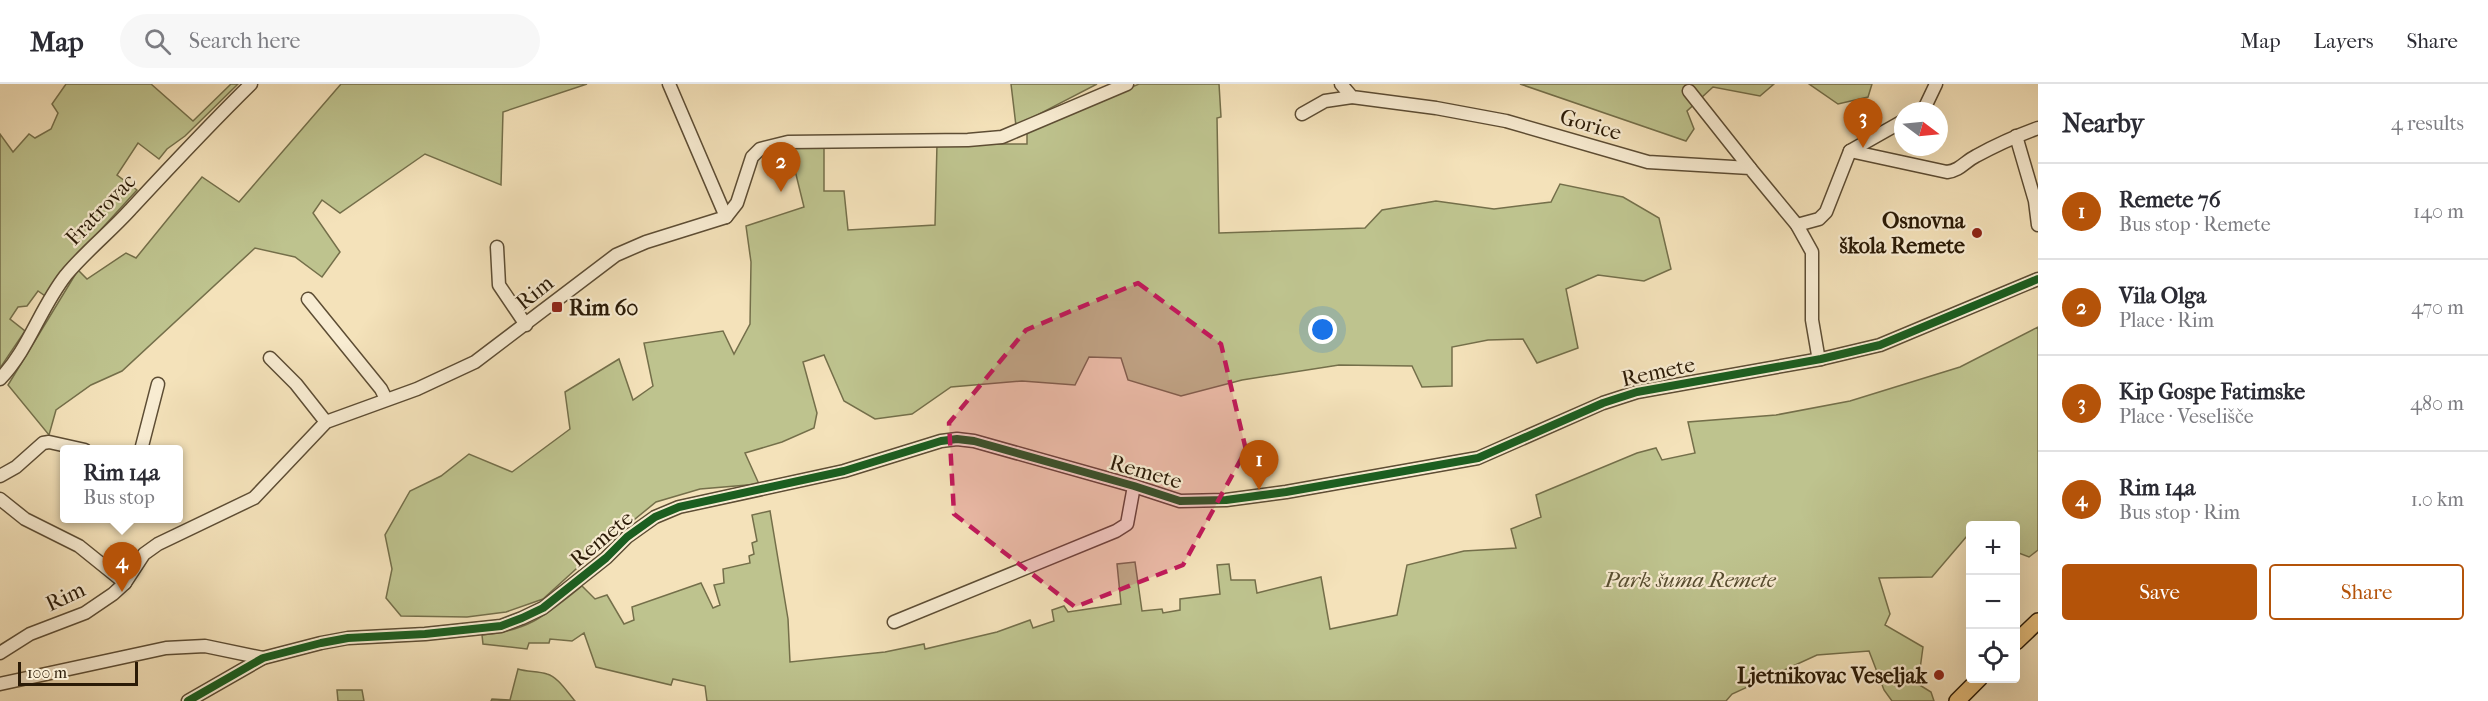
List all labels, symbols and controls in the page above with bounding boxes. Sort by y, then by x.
search box [120,14,540,68]
text: Map [30,25,84,58]
icon: search [141,25,174,58]
text: Search here [189,28,300,54]
text: Map [2240,29,2281,53]
text: Layers [2314,29,2373,53]
text: Share [2406,29,2458,53]
pin: 3 [1844,98,1882,148]
north arrow [1894,102,1948,156]
street label: Gorice [1557,104,1625,146]
text: Nearby [2062,108,2144,139]
text: 4 results [2391,112,2464,135]
pin: 2 [762,142,800,192]
street label: Fratrovac [60,168,141,251]
text: Remete 76 [2119,187,2221,213]
text: 1 [2078,200,2085,223]
text: 140 m [2413,200,2464,223]
place label: Osnovna škola Remete [1840,208,1966,259]
text: Bus stop · Remete [2119,213,2271,236]
marker: Osnovna škola Remete [1970,226,1984,240]
street label: Rim [511,269,559,316]
text: Vila Olga [2119,283,2206,309]
place label: Rim 60 [569,295,639,321]
text: 2 [2076,296,2087,319]
text: 470 m [2411,296,2464,319]
marker: Rim 60 [550,300,564,314]
text: Place · Rim [2119,309,2214,332]
your location [1308,315,1337,344]
street label: Remete [1619,352,1697,392]
text: Kip Gospe Fatimske [2119,379,2305,405]
text: 3 [2077,392,2086,415]
text: 480 m [2410,392,2464,415]
text: Place · Veselišče [2119,405,2254,428]
pin: 1 [1240,440,1278,490]
popup [60,445,183,523]
street label: Remete [1106,449,1185,495]
text: Rim 14a [83,460,160,486]
text: Rim 14a [2119,475,2195,501]
text: Bus stop [83,486,155,509]
text: 4 [2076,488,2087,511]
text: 1.0 km [2411,488,2464,511]
text: Bus stop · Rim [2119,501,2240,524]
street label: Remete [565,505,639,573]
map controls [1966,521,2020,683]
button: + [1966,521,2020,575]
pin: 4 [102,542,142,592]
button: Save [2062,564,2257,620]
button: Share [2269,564,2464,620]
park label: Park šuma Remete [1604,567,1777,593]
button: − [1966,575,2020,629]
street label: Rim [41,576,90,617]
button: locate [1966,629,2020,683]
scale bar [18,659,138,686]
text: 100 m [27,663,67,682]
place label: Ljetnikovac Veseljak [1737,663,1928,689]
marker: Ljetnikovac Veseljak [1932,668,1946,682]

